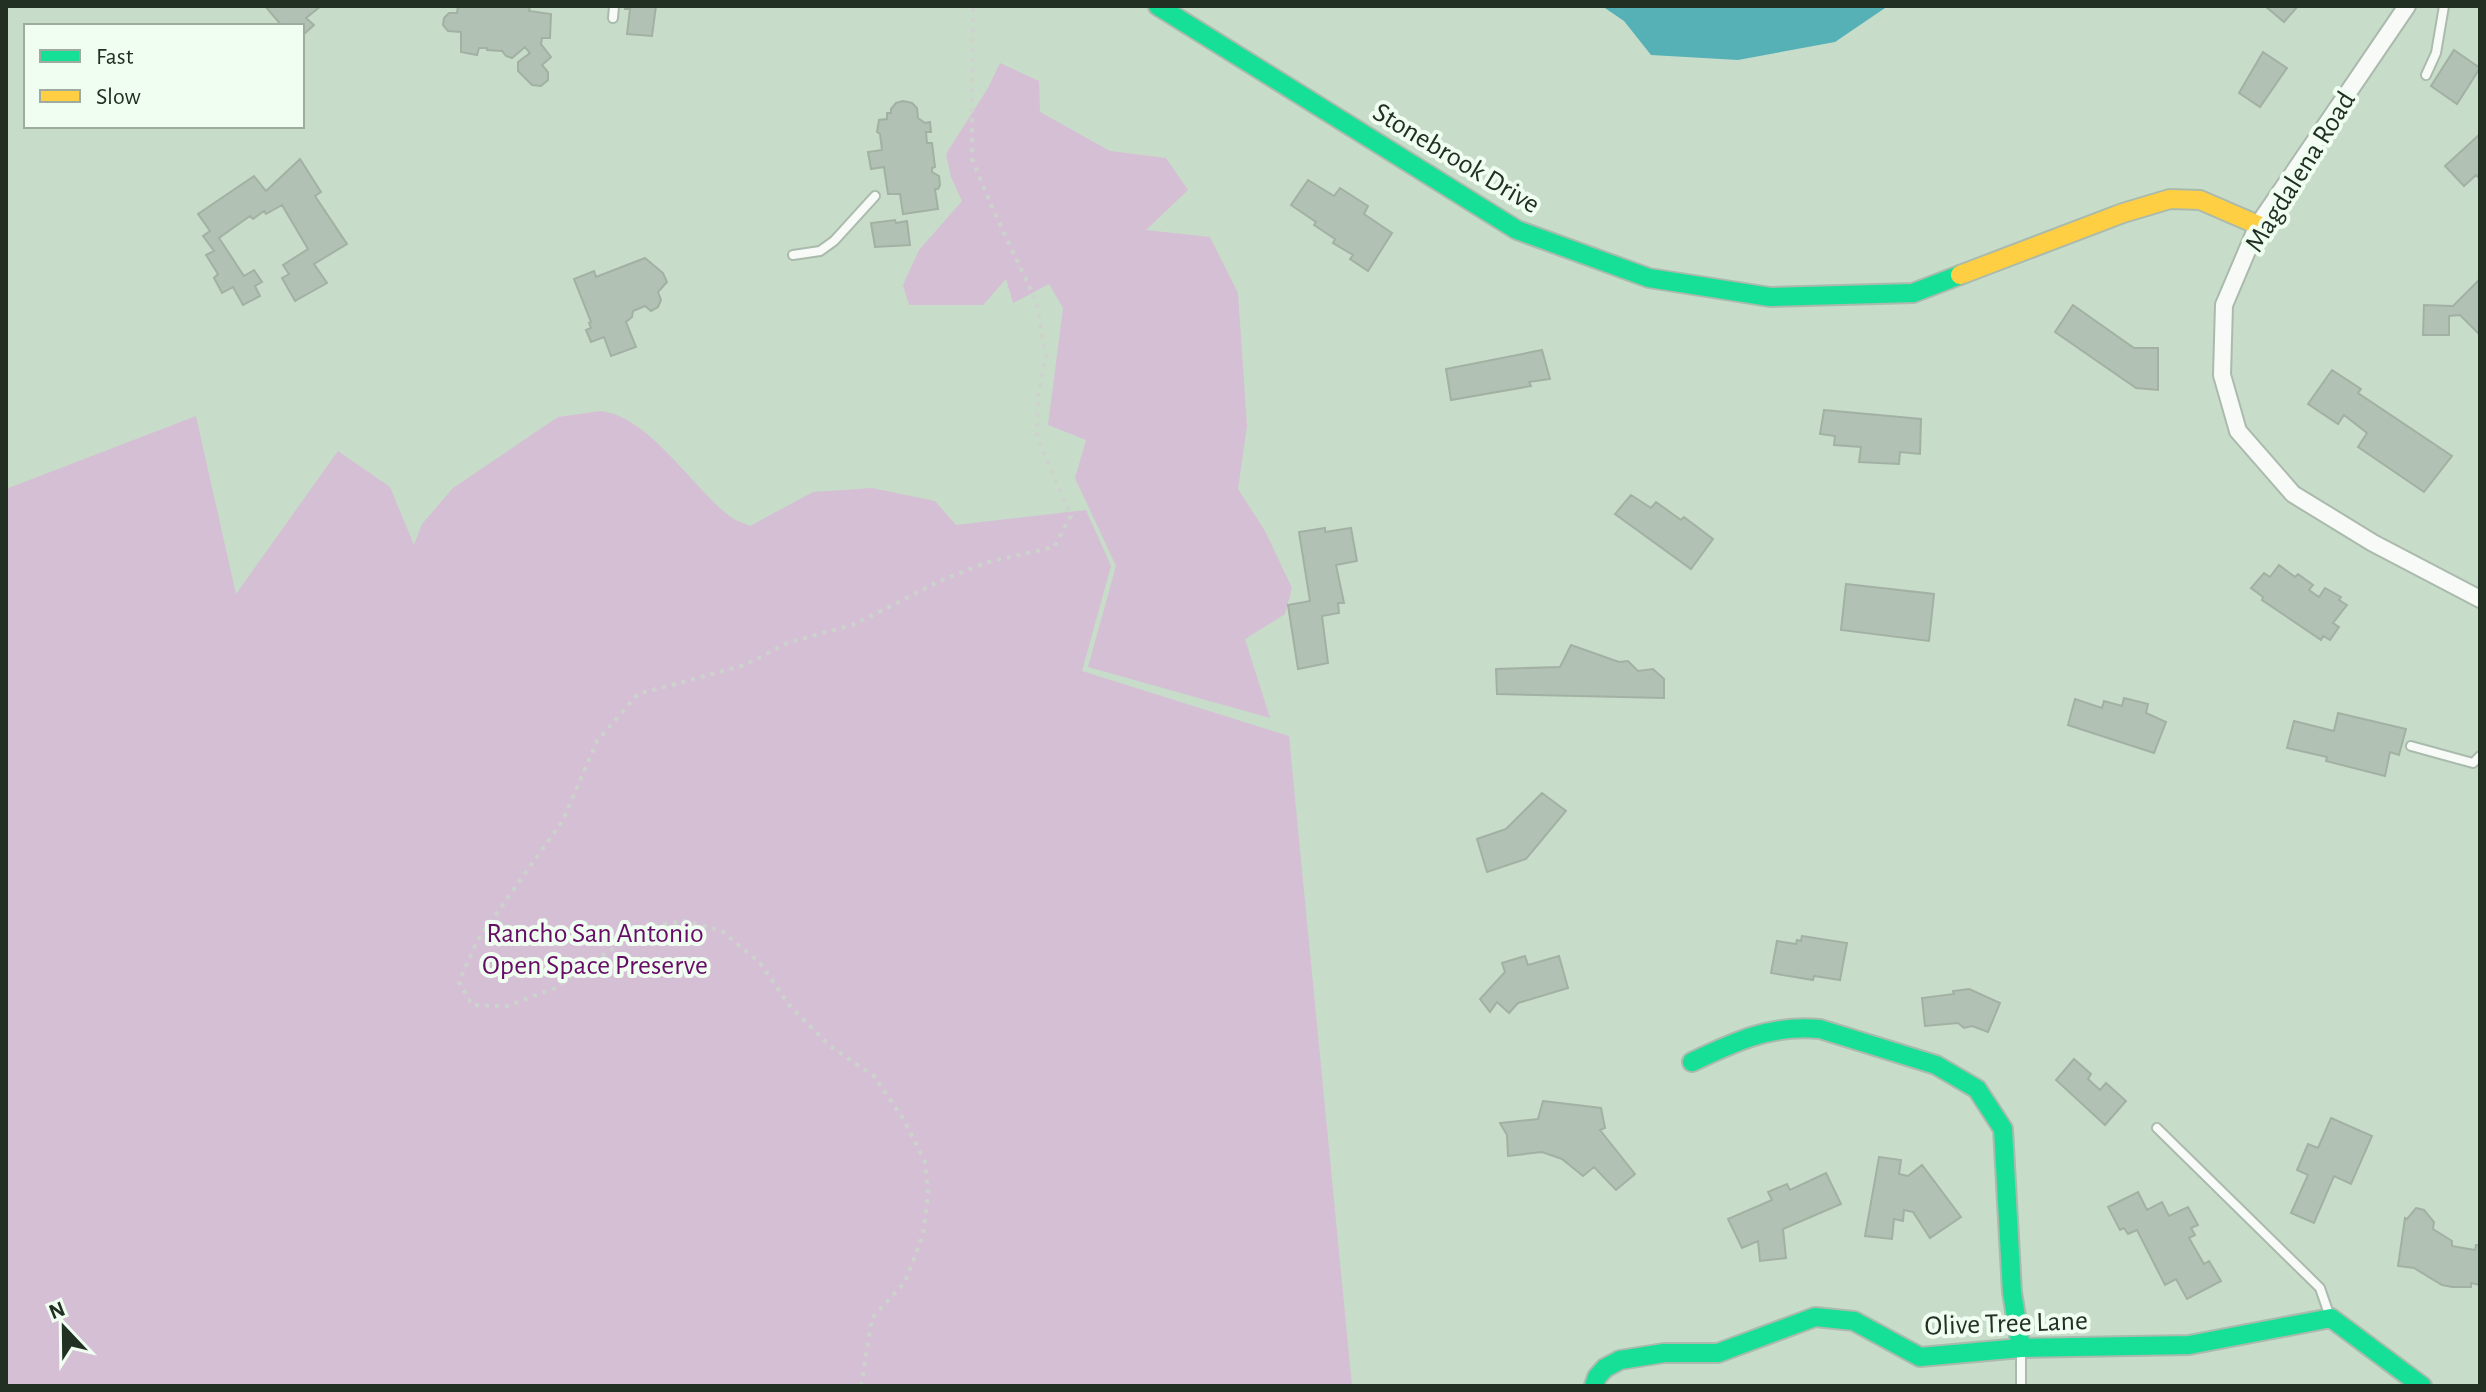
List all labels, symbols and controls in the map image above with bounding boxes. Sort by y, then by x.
legend [24,24,304,128]
text: Fast [96,45,134,69]
text: Slow [96,85,141,109]
street label: Magdalena Road [2240,87,2361,257]
street label: Stonebrook Drive [1368,98,1544,219]
park label: Rancho San Antonio Open Space Preserve [482,920,708,980]
north arrow [24,1288,104,1368]
text: N [46,1297,68,1323]
street label: Olive Tree Lane [1924,1307,2088,1341]

